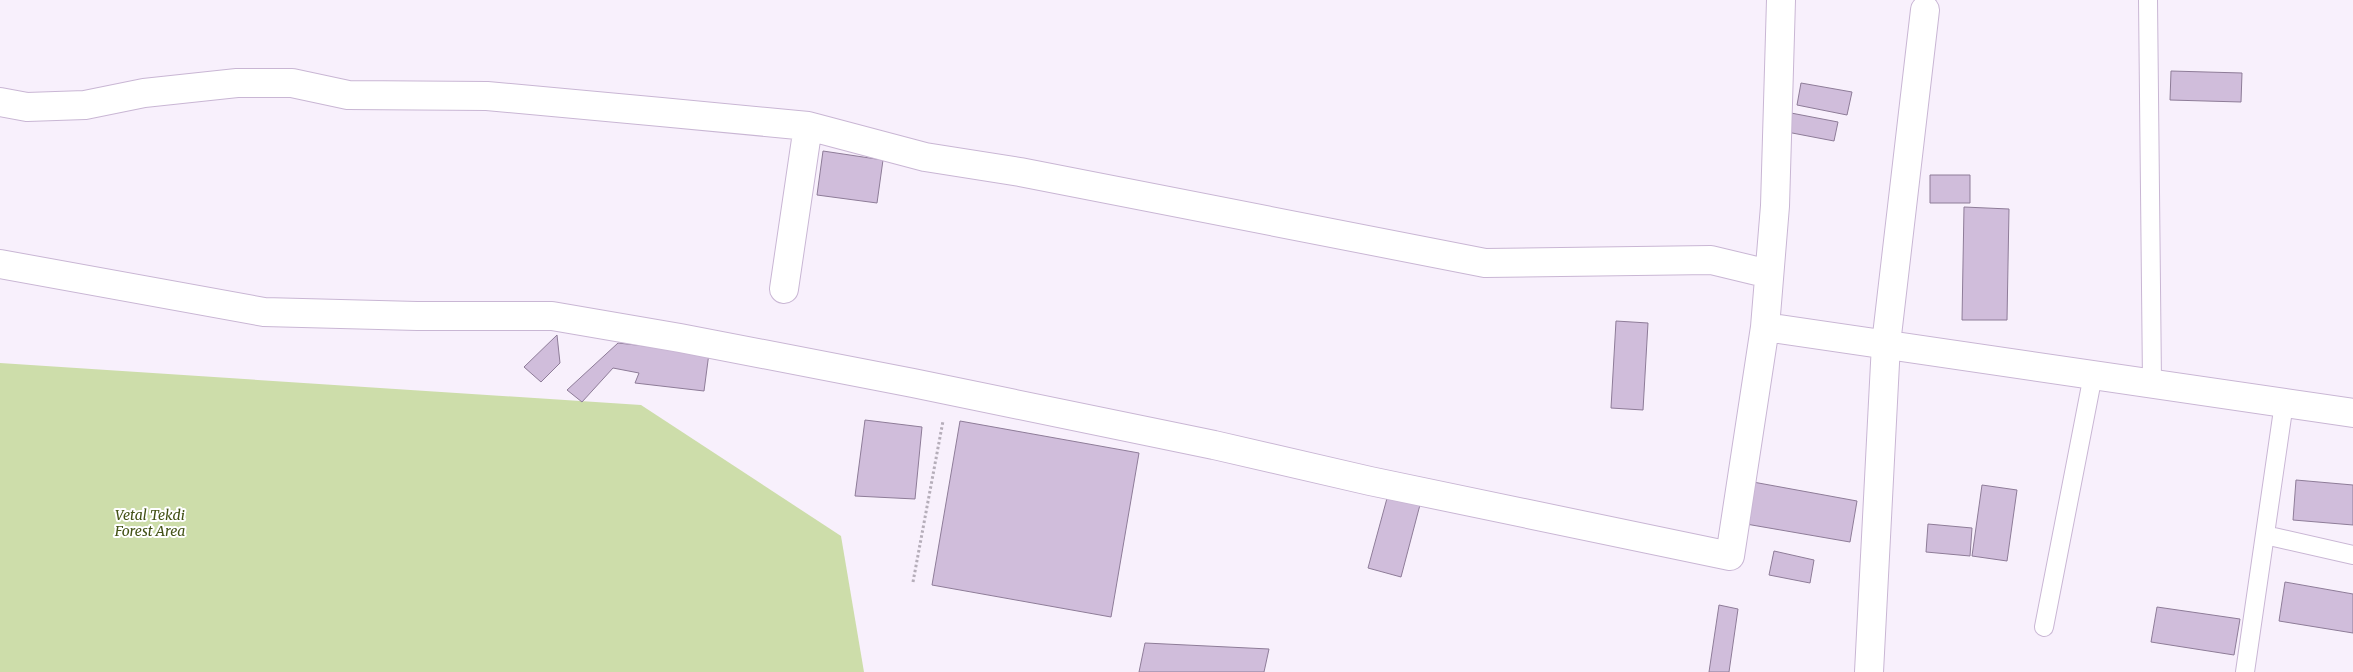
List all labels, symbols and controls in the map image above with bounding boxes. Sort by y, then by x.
park label: Vetal Tekdi Forest Area [114,506,185,540]

